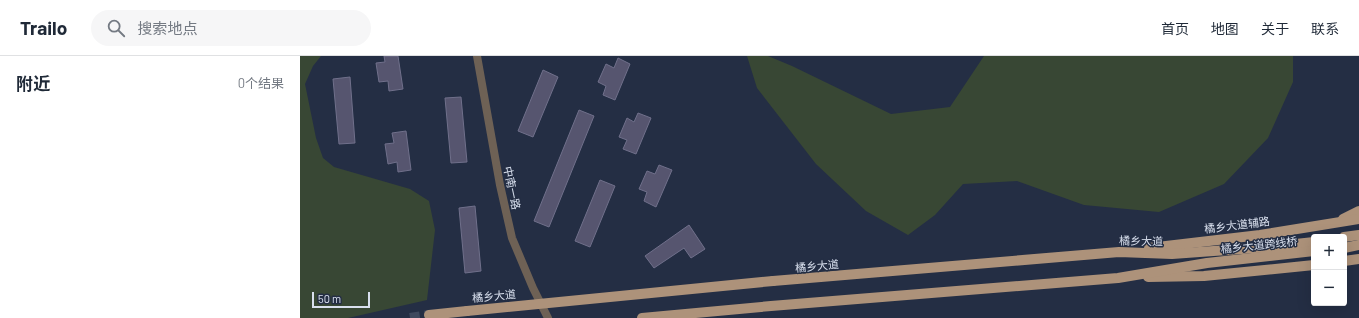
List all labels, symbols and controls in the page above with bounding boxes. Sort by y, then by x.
search box [91,10,371,46]
text: Trailo [20,16,67,39]
icon: search [105,17,127,39]
text: 搜索地点 [137,19,197,37]
text: 首页 [1161,20,1189,37]
text: 地图 [1211,20,1239,37]
text: 关于 [1261,20,1289,37]
text: 联系 [1311,20,1339,37]
text: 附近 [16,73,50,93]
text: 0个结果 [238,75,284,91]
street label: 中南一路 [502,165,523,211]
street label: 橘乡大道辅路 [1203,214,1270,235]
street label: 橘乡大道 [1119,234,1163,247]
street label: 橘乡大道跨线桥 [1220,234,1298,255]
map controls [1311,234,1347,306]
button: + [1311,234,1347,270]
street label: 橘乡大道 [794,257,839,274]
button: − [1311,270,1347,306]
street label: 橘乡大道 [471,287,516,304]
scale bar [312,290,370,309]
text: 50 m [318,292,341,305]

